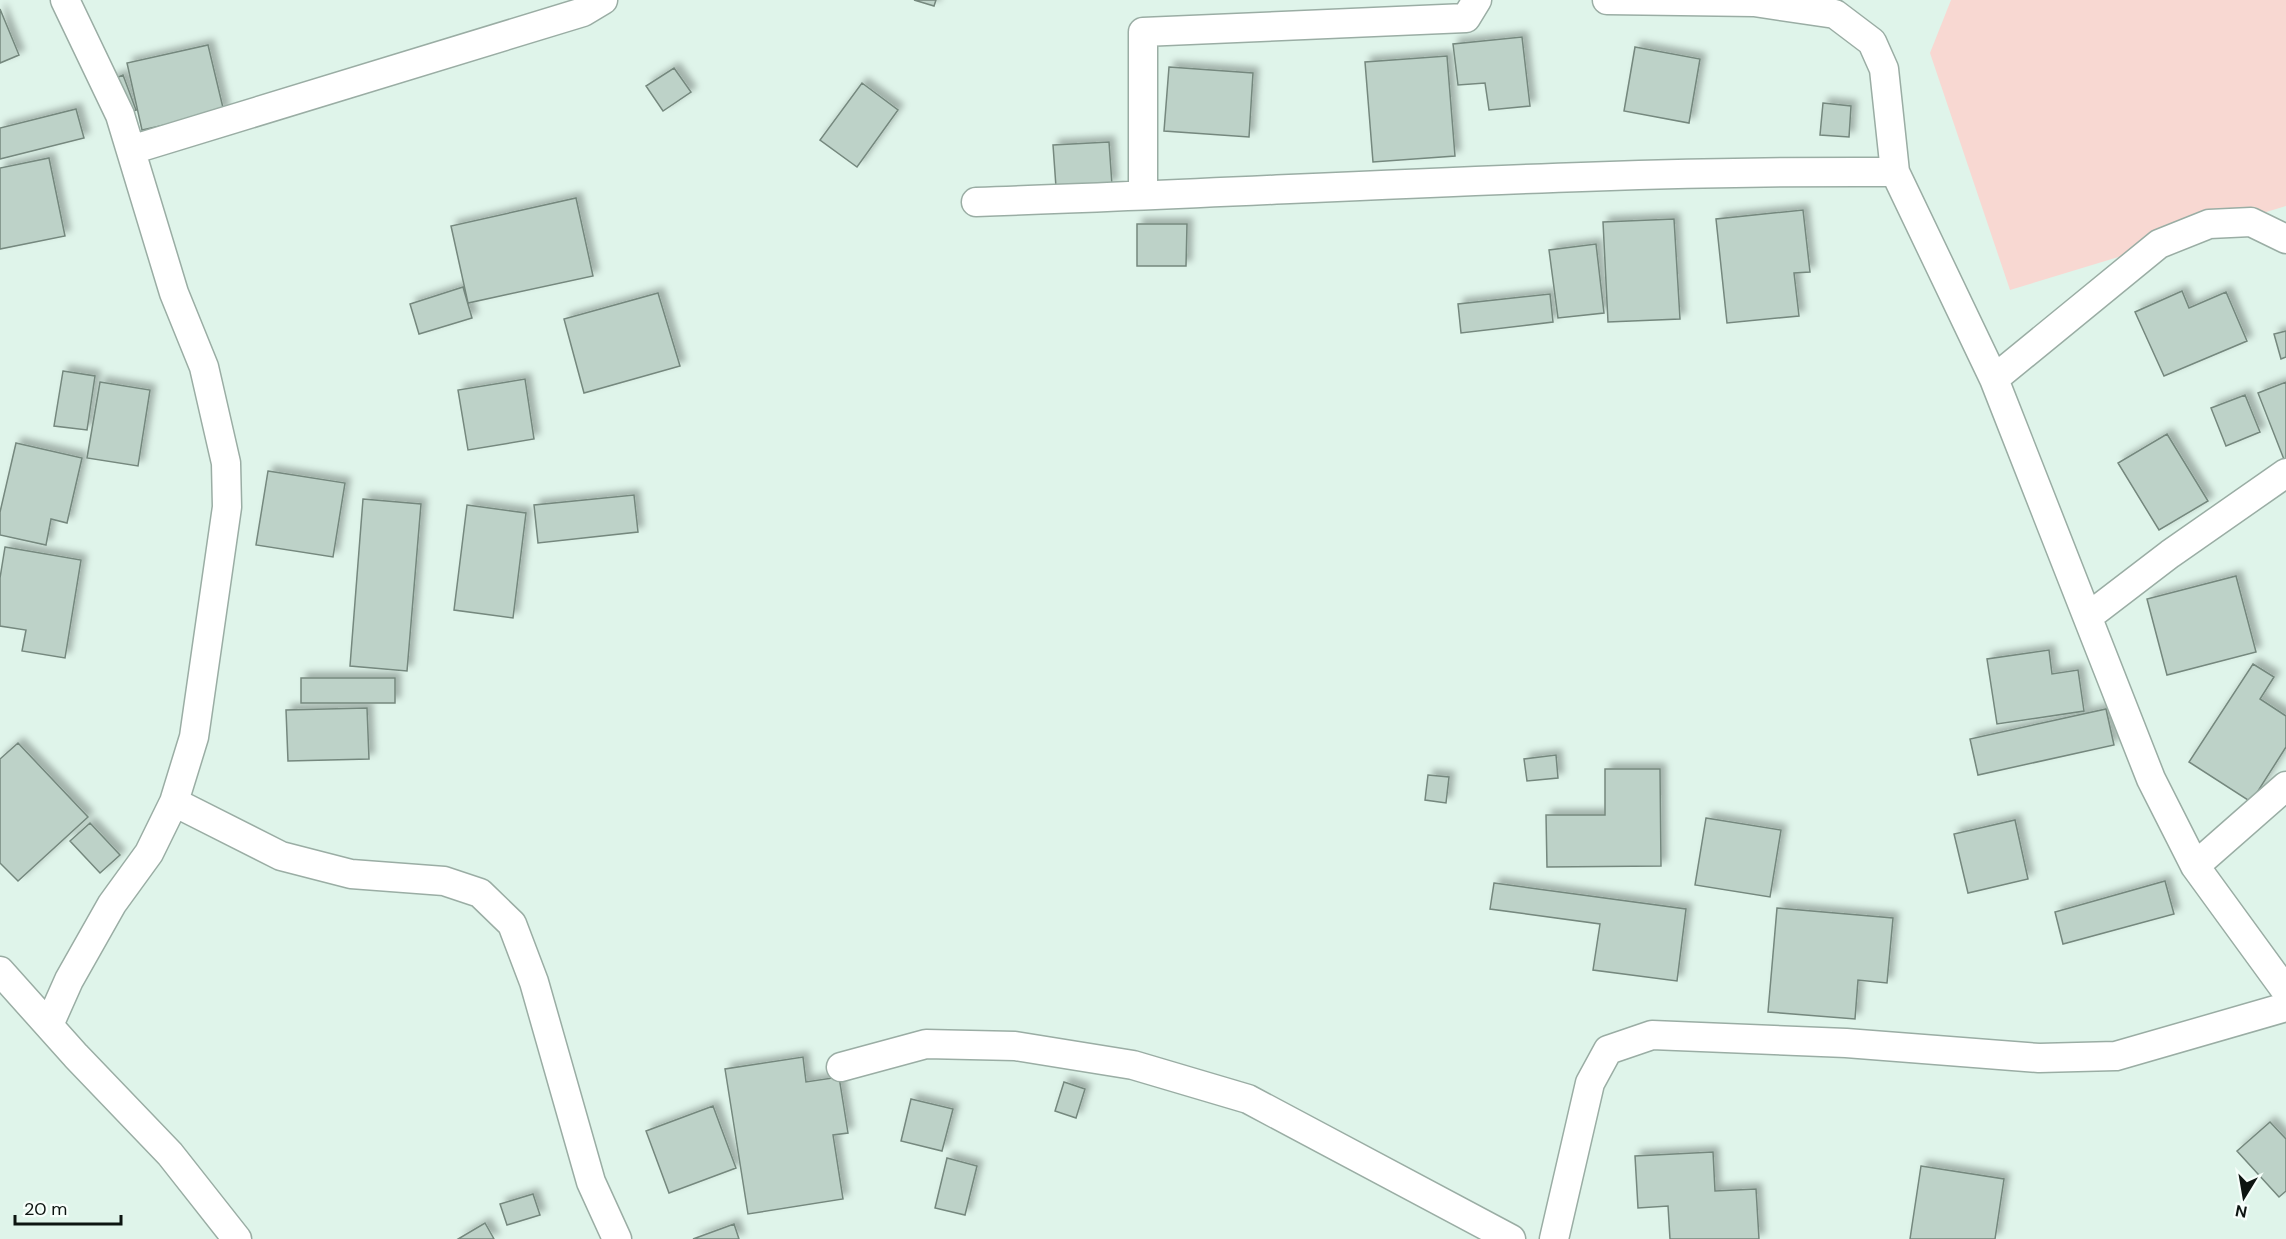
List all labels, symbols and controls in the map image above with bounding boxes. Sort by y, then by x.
north arrow [2214,1167,2274,1227]
scale bar [15,1188,122,1226]
text: 20 m [24,1197,67,1221]
text: N [2234,1200,2249,1223]

